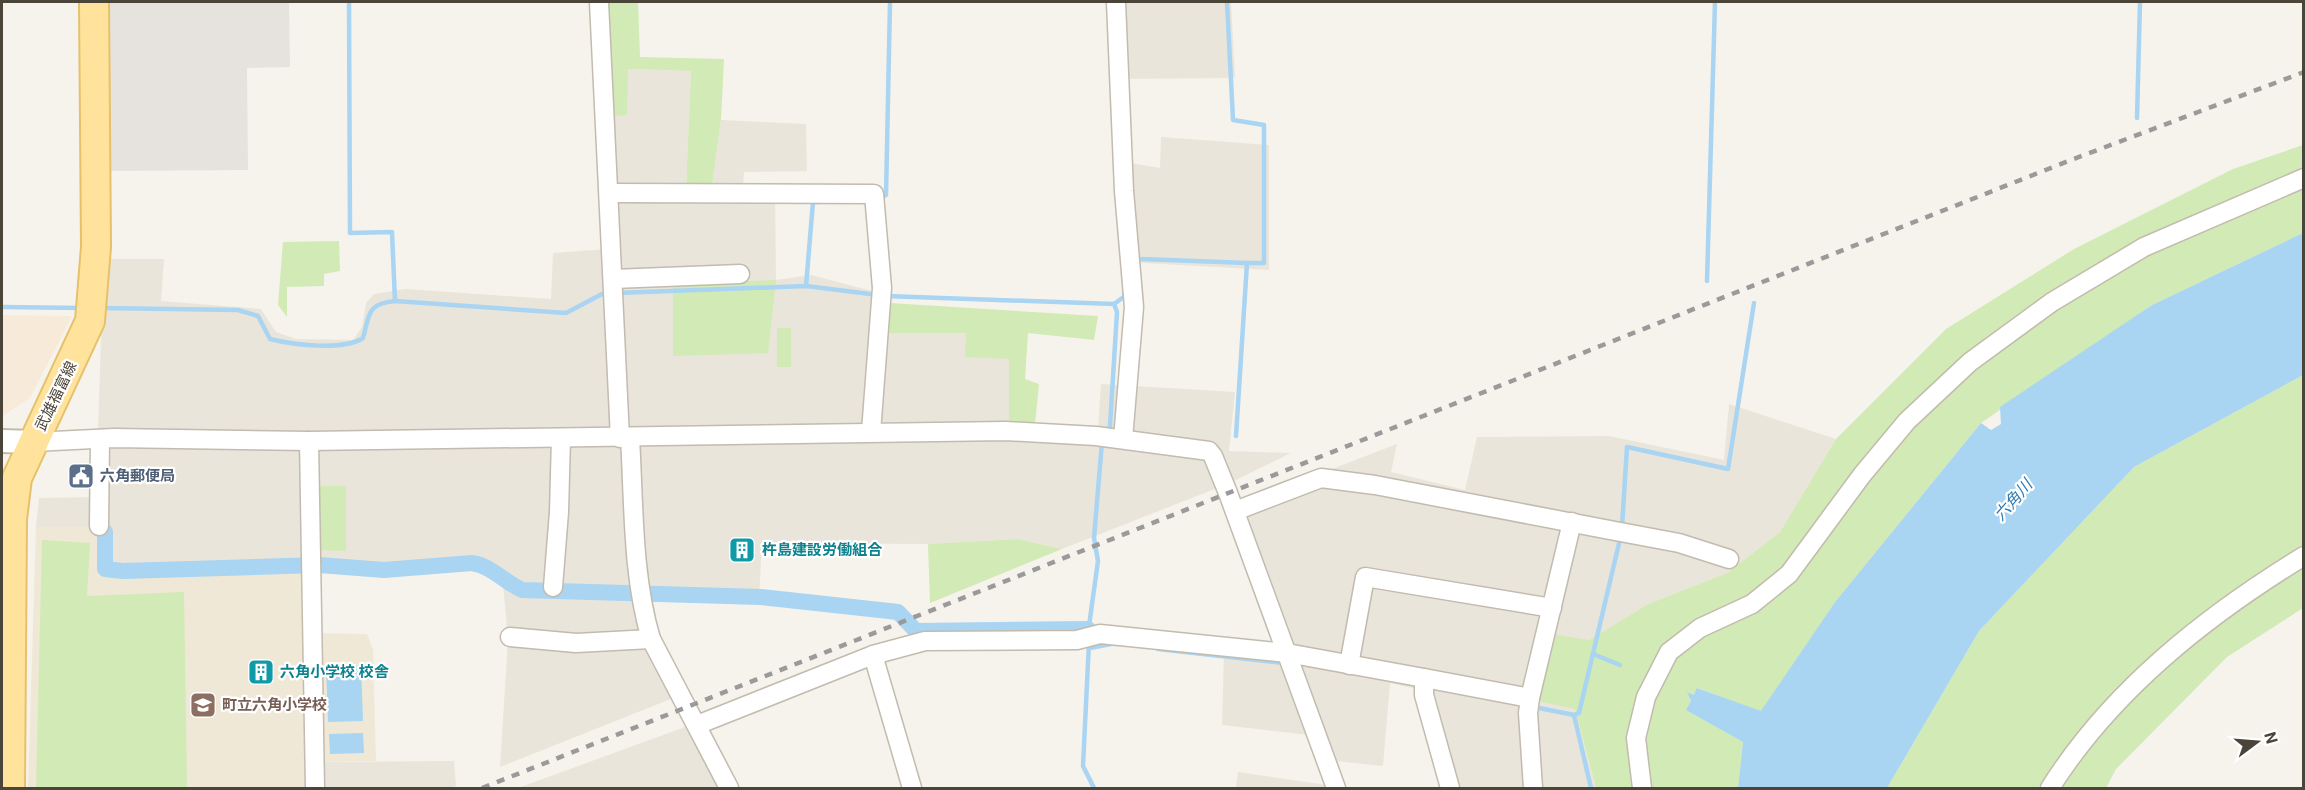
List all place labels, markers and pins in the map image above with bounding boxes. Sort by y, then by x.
public building icon: 六角郵便局 [66,461,96,491]
place label: 六角郵便局 [100,467,175,485]
building icon: 杵島建設労働組合 [727,535,757,565]
place label: 杵島建設労働組合 [762,541,883,559]
building icon: 六角小学校 校舎 [246,657,276,687]
place label: 六角小学校 校舎 [280,663,390,681]
school or university icon: 町立六角小学校 [188,690,218,720]
place label: 町立六角小学校 [222,696,327,714]

